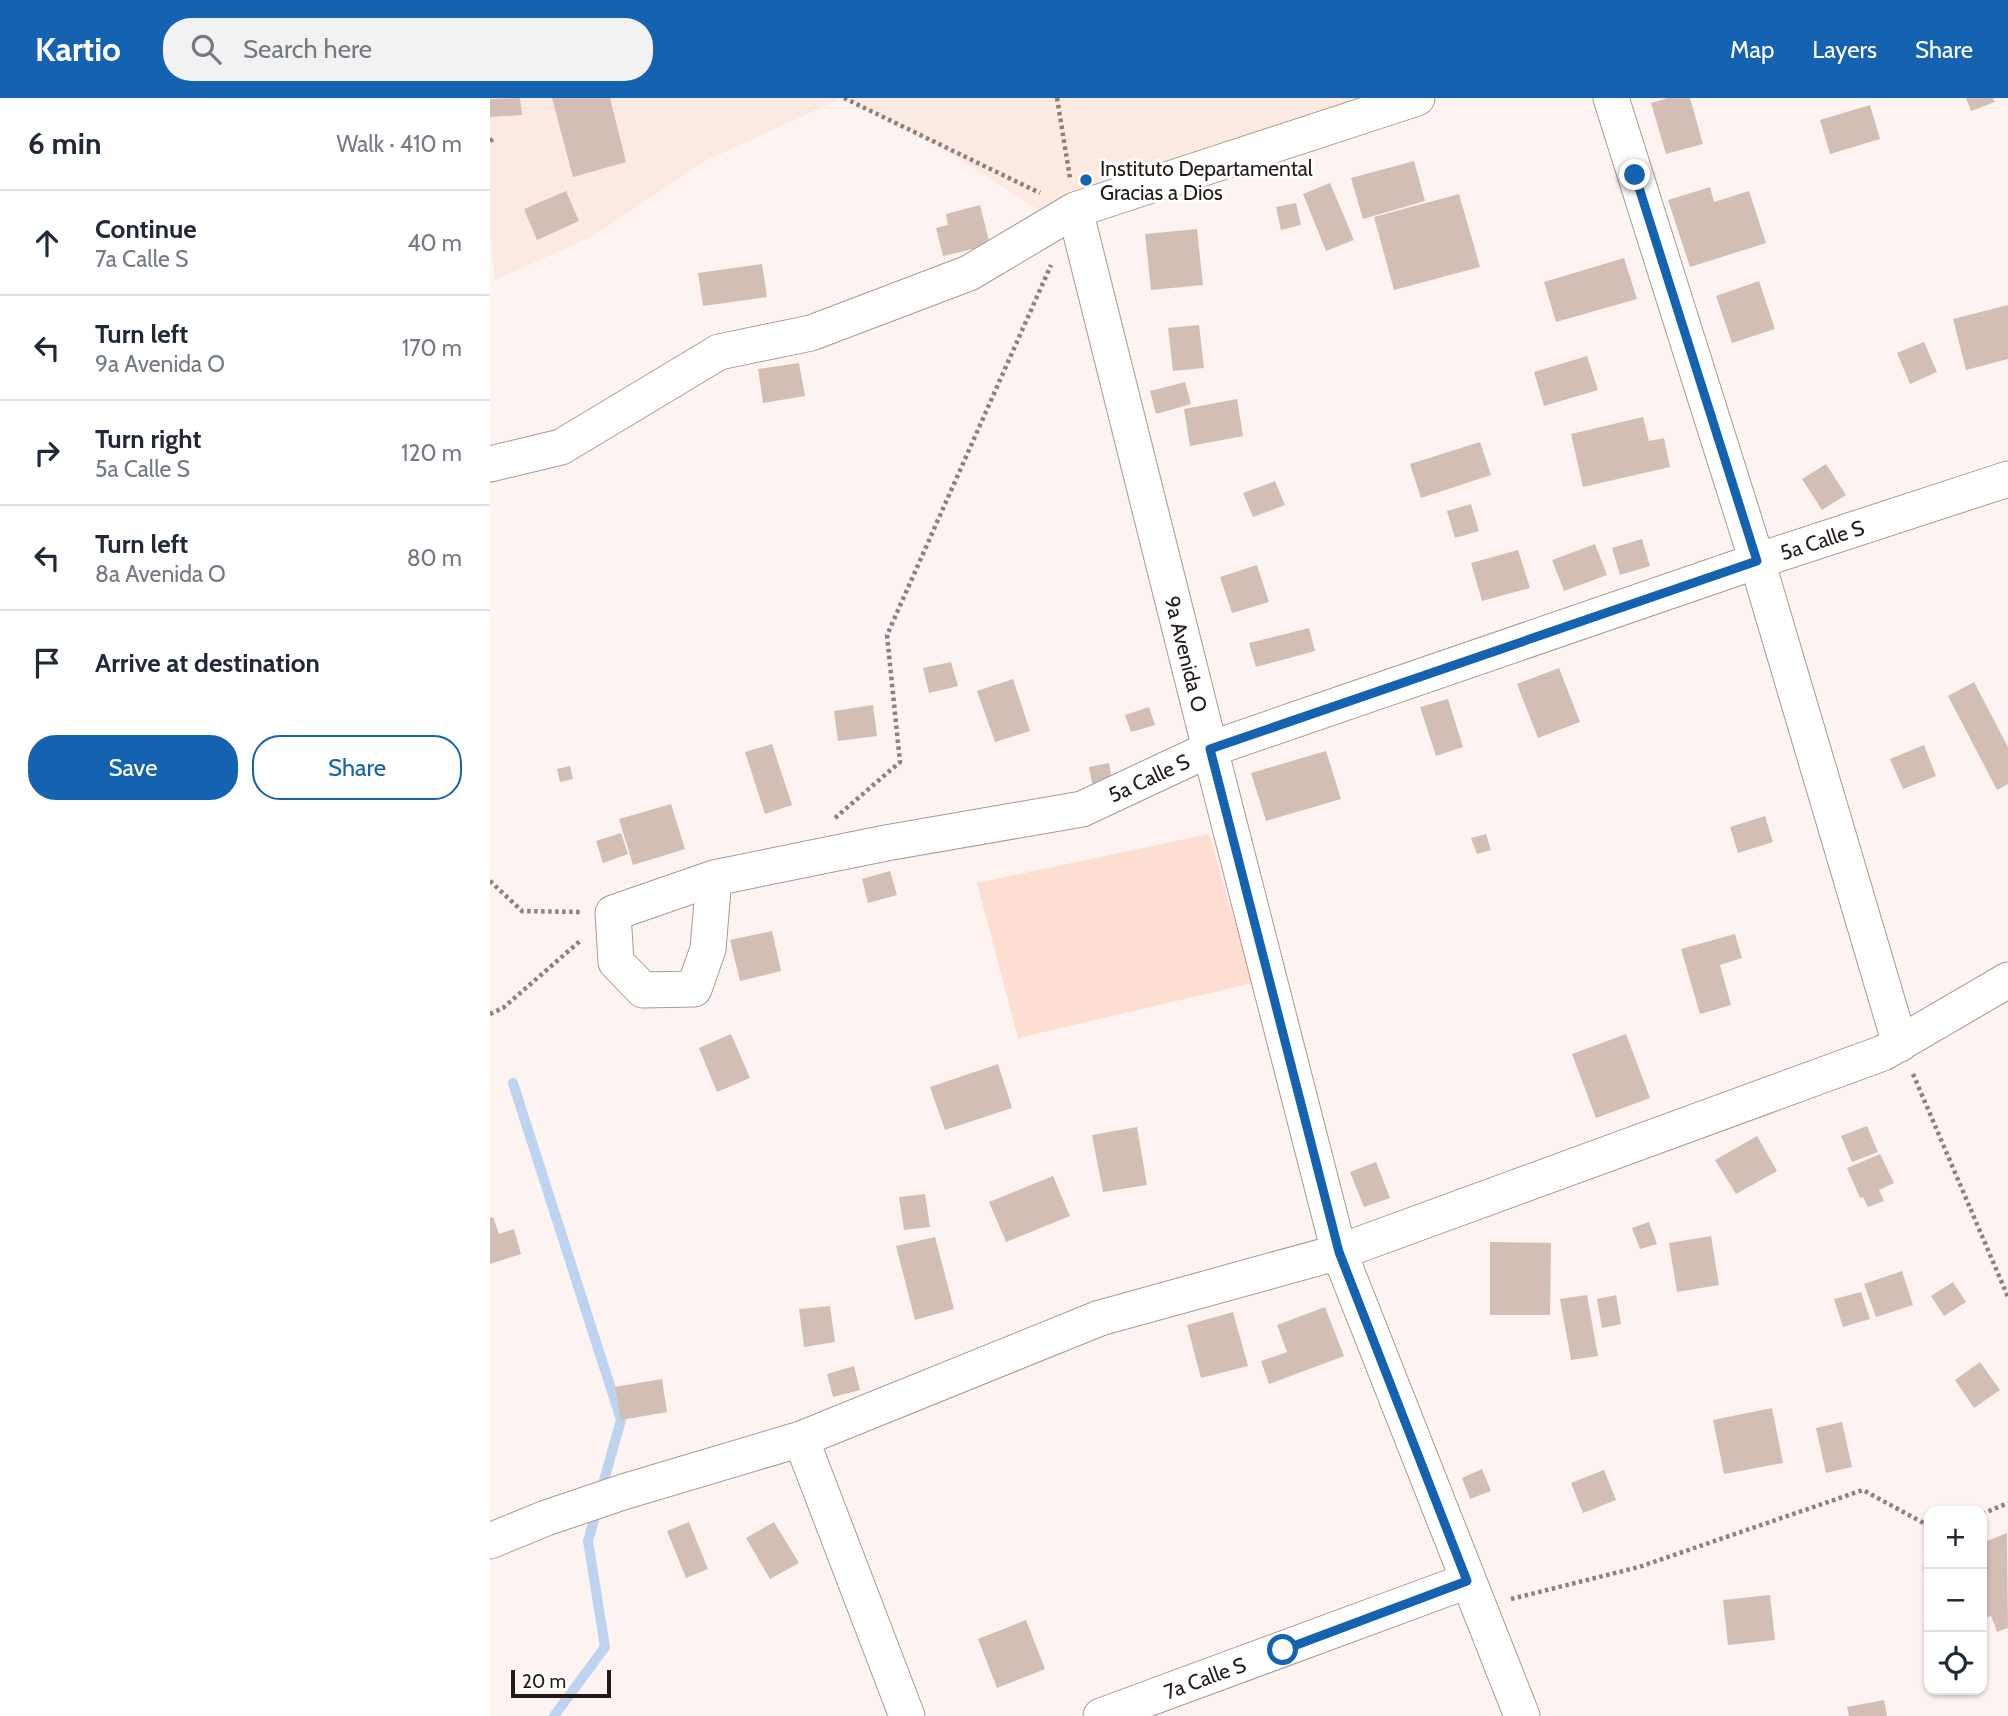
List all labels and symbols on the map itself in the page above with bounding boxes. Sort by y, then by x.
place label: Instituto Departamental Gracias a Dios [1100,156,1313,205]
route end [1619,159,1650,190]
marker: Instituto Departamental Gracias a Dios [1078,172,1094,188]
street label: 5a Calle S [1777,515,1867,565]
street label: 9a Avenida O [1160,593,1212,715]
street label: 5a Calle S [1104,748,1194,808]
route start [1267,1634,1298,1665]
street label: 7a Calle S [1161,1652,1249,1704]
scale bar [511,1667,611,1699]

